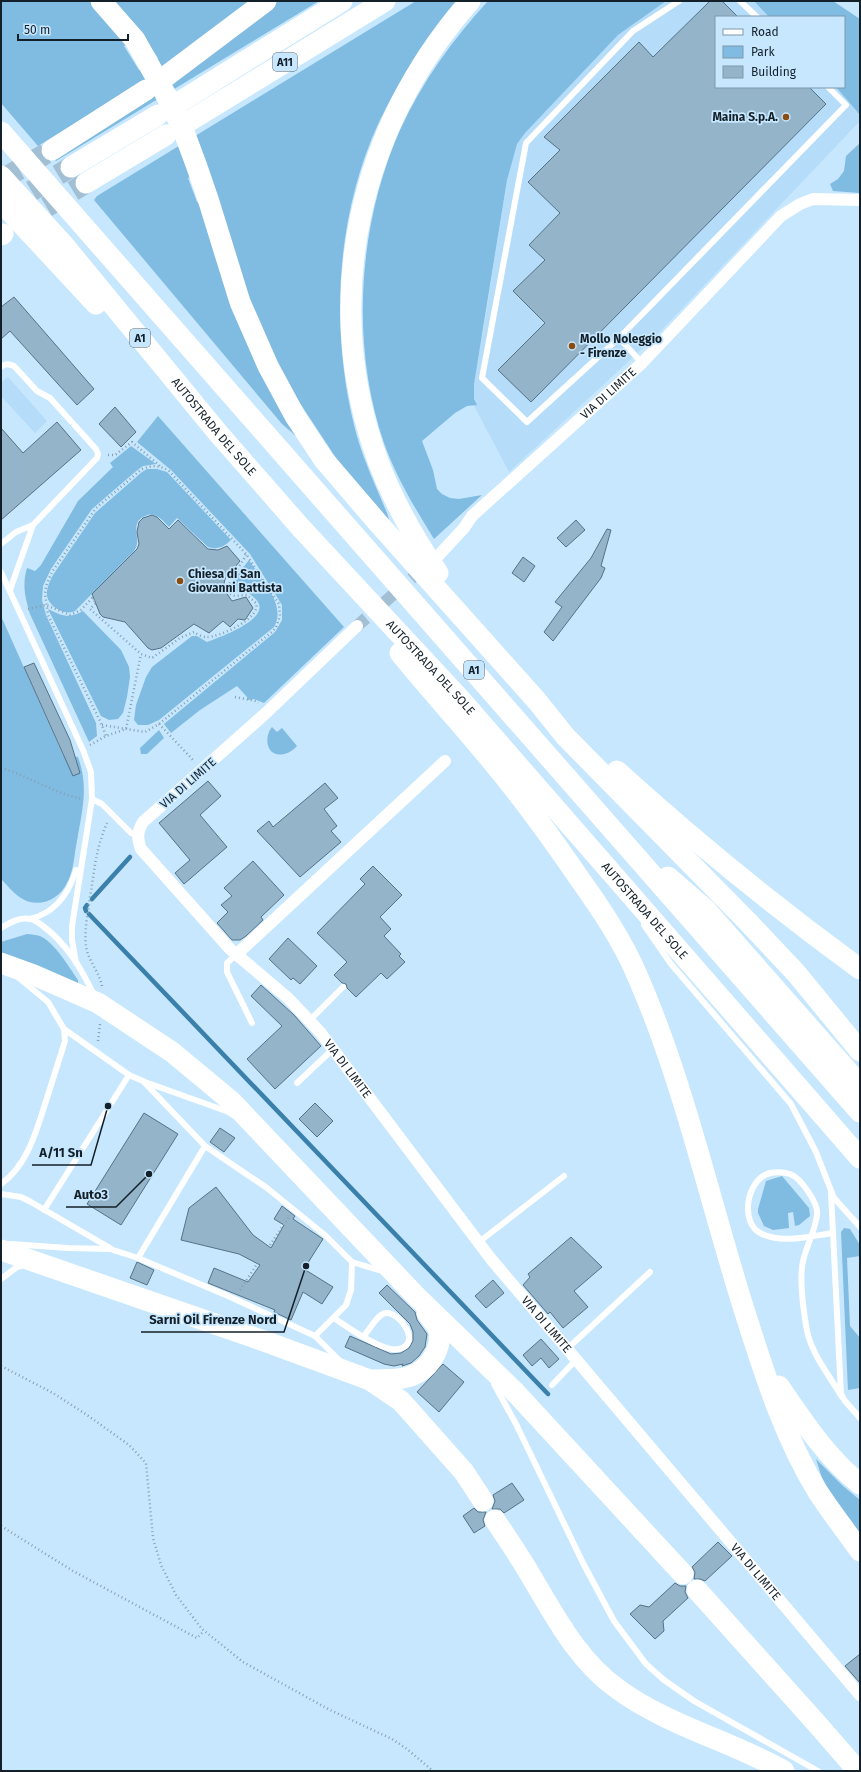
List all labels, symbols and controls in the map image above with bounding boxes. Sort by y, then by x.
scale bar [18,16,128,42]
legend [715,16,845,88]
text: 50 m [24,23,50,37]
text: Road [751,25,779,39]
text: Park [751,45,775,59]
road number: A11 [273,53,297,71]
text: Building [751,65,797,79]
place label: Maina S.p.A. [712,110,778,124]
marker: Maina S.p.A. [781,112,791,122]
road number: A1 [130,329,150,347]
place label: Mollo Noleggio - Firenze [580,332,662,360]
marker: Mollo Noleggio - Firenze [567,341,577,351]
street label: VIA DI LIMITE [578,365,639,422]
street label: AUTOSTRADA DEL SOLE [169,375,259,479]
place label: Chiesa di San Giovanni Battista [188,567,282,595]
marker: Chiesa di San Giovanni Battista [175,576,185,586]
street label: AUTOSTRADA DEL SOLE [383,617,478,718]
road number: A1 [464,661,484,679]
street label: VIA DI LIMITE [157,755,219,811]
street label: AUTOSTRADA DEL SOLE [599,859,691,962]
street label: VIA DI LIMITE [321,1037,374,1101]
callout: A/11 Sn [32,1140,91,1165]
text: A/11 Sn [38,1145,83,1160]
callout: Auto3 [66,1182,116,1207]
text: Auto3 [73,1187,108,1202]
street label: VIA DI LIMITE [519,1293,574,1356]
callout: Sarni Oil Firenze Nord [141,1307,284,1332]
text: Sarni Oil Firenze Nord [149,1312,277,1327]
street label: VIA DI LIMITE [728,1541,784,1603]

